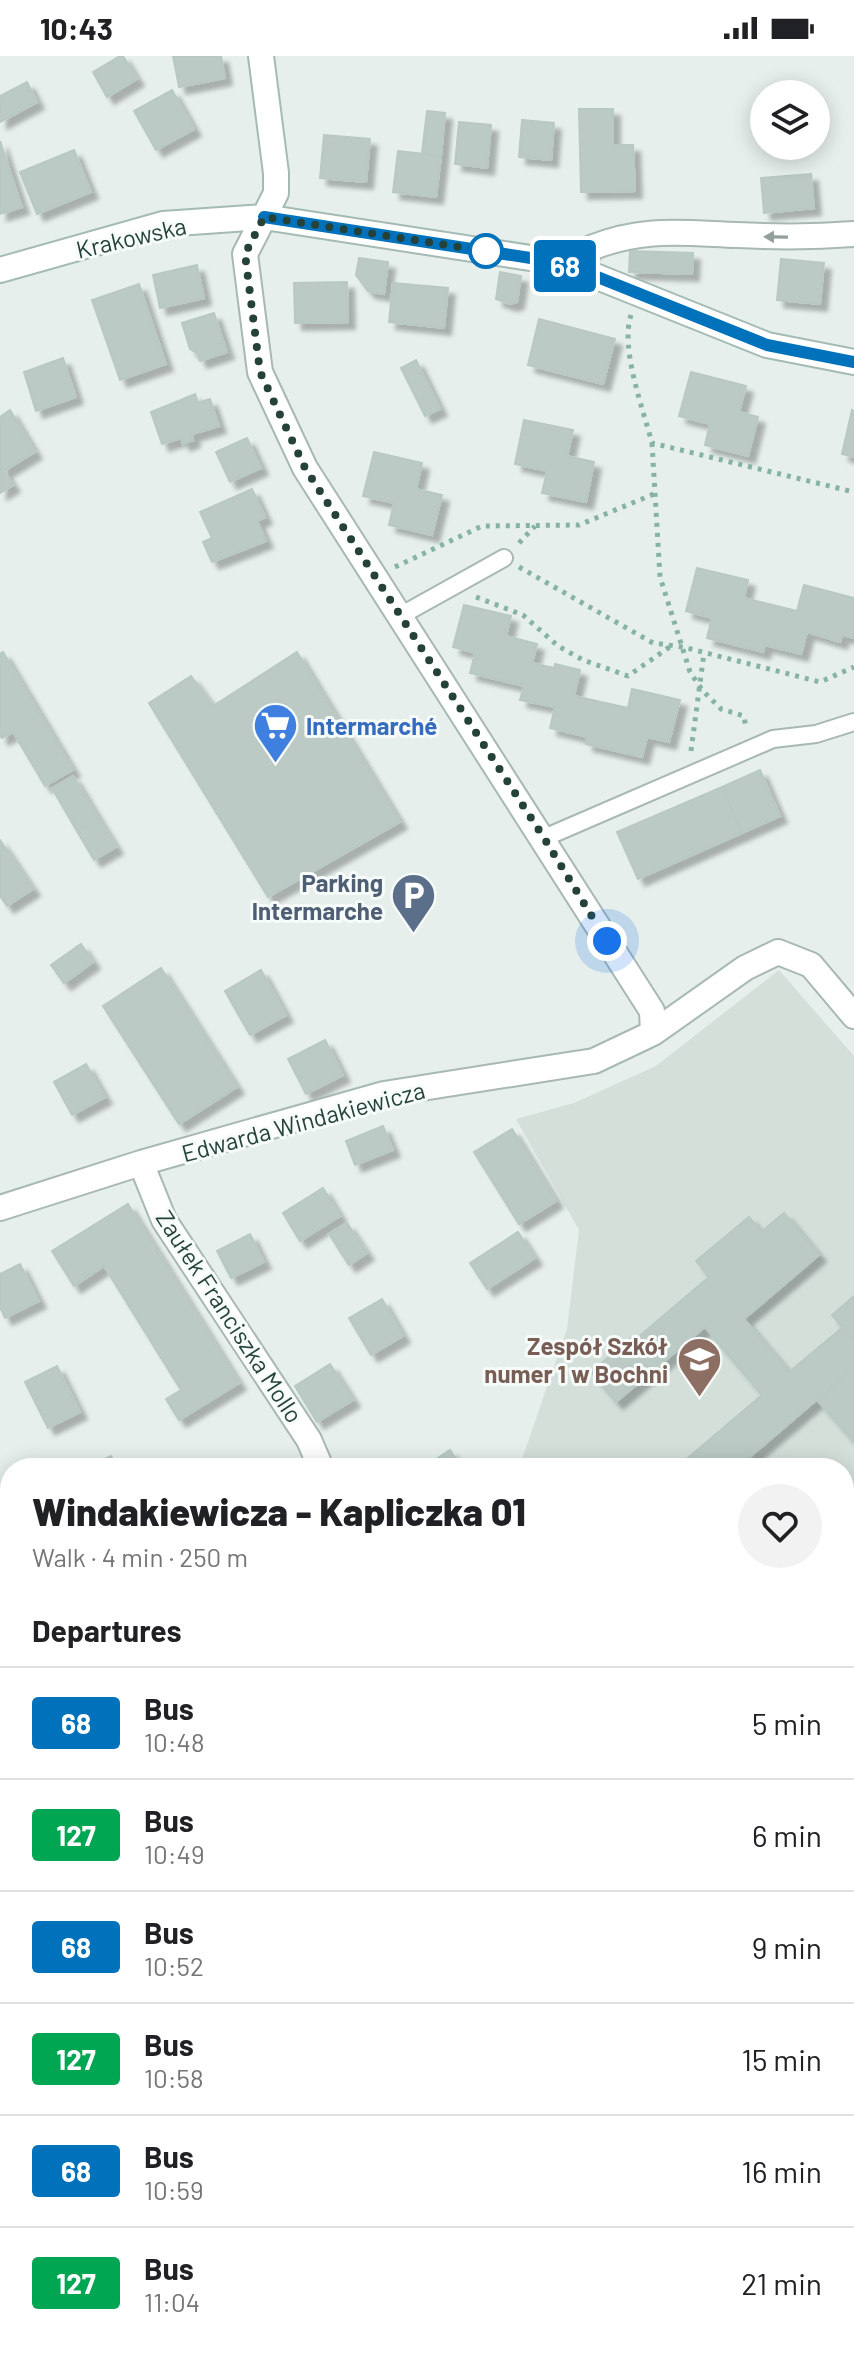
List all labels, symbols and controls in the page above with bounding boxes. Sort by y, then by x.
text: 10:43 [40,10,113,46]
map controls [750,80,830,160]
button: layers [750,80,830,160]
street label: Krakowska [73,210,189,264]
one-way arrow [763,230,788,243]
unlabelled marker [469,234,503,268]
line badge: 68 [529,240,601,292]
text: 68 [550,249,580,283]
supermarket icon: Intermarché [251,701,299,764]
place label: Intermarché [306,711,437,740]
place label: Parking Intermarche [252,868,383,925]
parking icon: Parking Intermarche [390,872,438,935]
your location [587,921,627,961]
street label: Edwarda Windakiewicza [178,1075,428,1167]
street label: Zaułek Franciszka Mollo [151,1204,309,1428]
place label: Zespół Szkół numer 1 w Bochni [484,1331,669,1388]
school or university icon: Zespół Szkół numer 1 w Bochni [675,1335,723,1398]
button: heart [738,1484,822,1568]
text: Windakiewicza - Kapliczka 01 [32,1488,526,1534]
text: Walk · 4 min · 250 m [32,1541,248,1572]
text: Departures [32,1612,182,1648]
text: Bus [144,1690,194,1726]
text: 5 min [752,1705,822,1741]
text: 68 [61,1706,91,1740]
text: 10:48 [144,1726,204,1757]
text: Bus [144,1802,194,1838]
text: 6 min [752,1817,822,1853]
text: 127 [56,1818,96,1852]
text: 10:49 [144,1838,204,1869]
text: Bus [144,1914,194,1950]
text: 9 min [752,1929,822,1965]
text: 68 [61,1930,91,1964]
text: 10:52 [144,1950,204,1981]
text: Bus [144,2026,194,2062]
text: 15 min [741,2041,822,2077]
text: 127 [56,2042,96,2076]
text: 10:58 [144,2062,204,2093]
text: Bus [144,2138,194,2174]
text: 16 min [741,2153,822,2189]
text: 68 [61,2154,91,2188]
text: 10:59 [144,2174,204,2205]
text: Bus [144,2250,194,2286]
text: 21 min [741,2265,822,2301]
text: 127 [56,2266,96,2300]
text: 11:04 [144,2286,200,2317]

